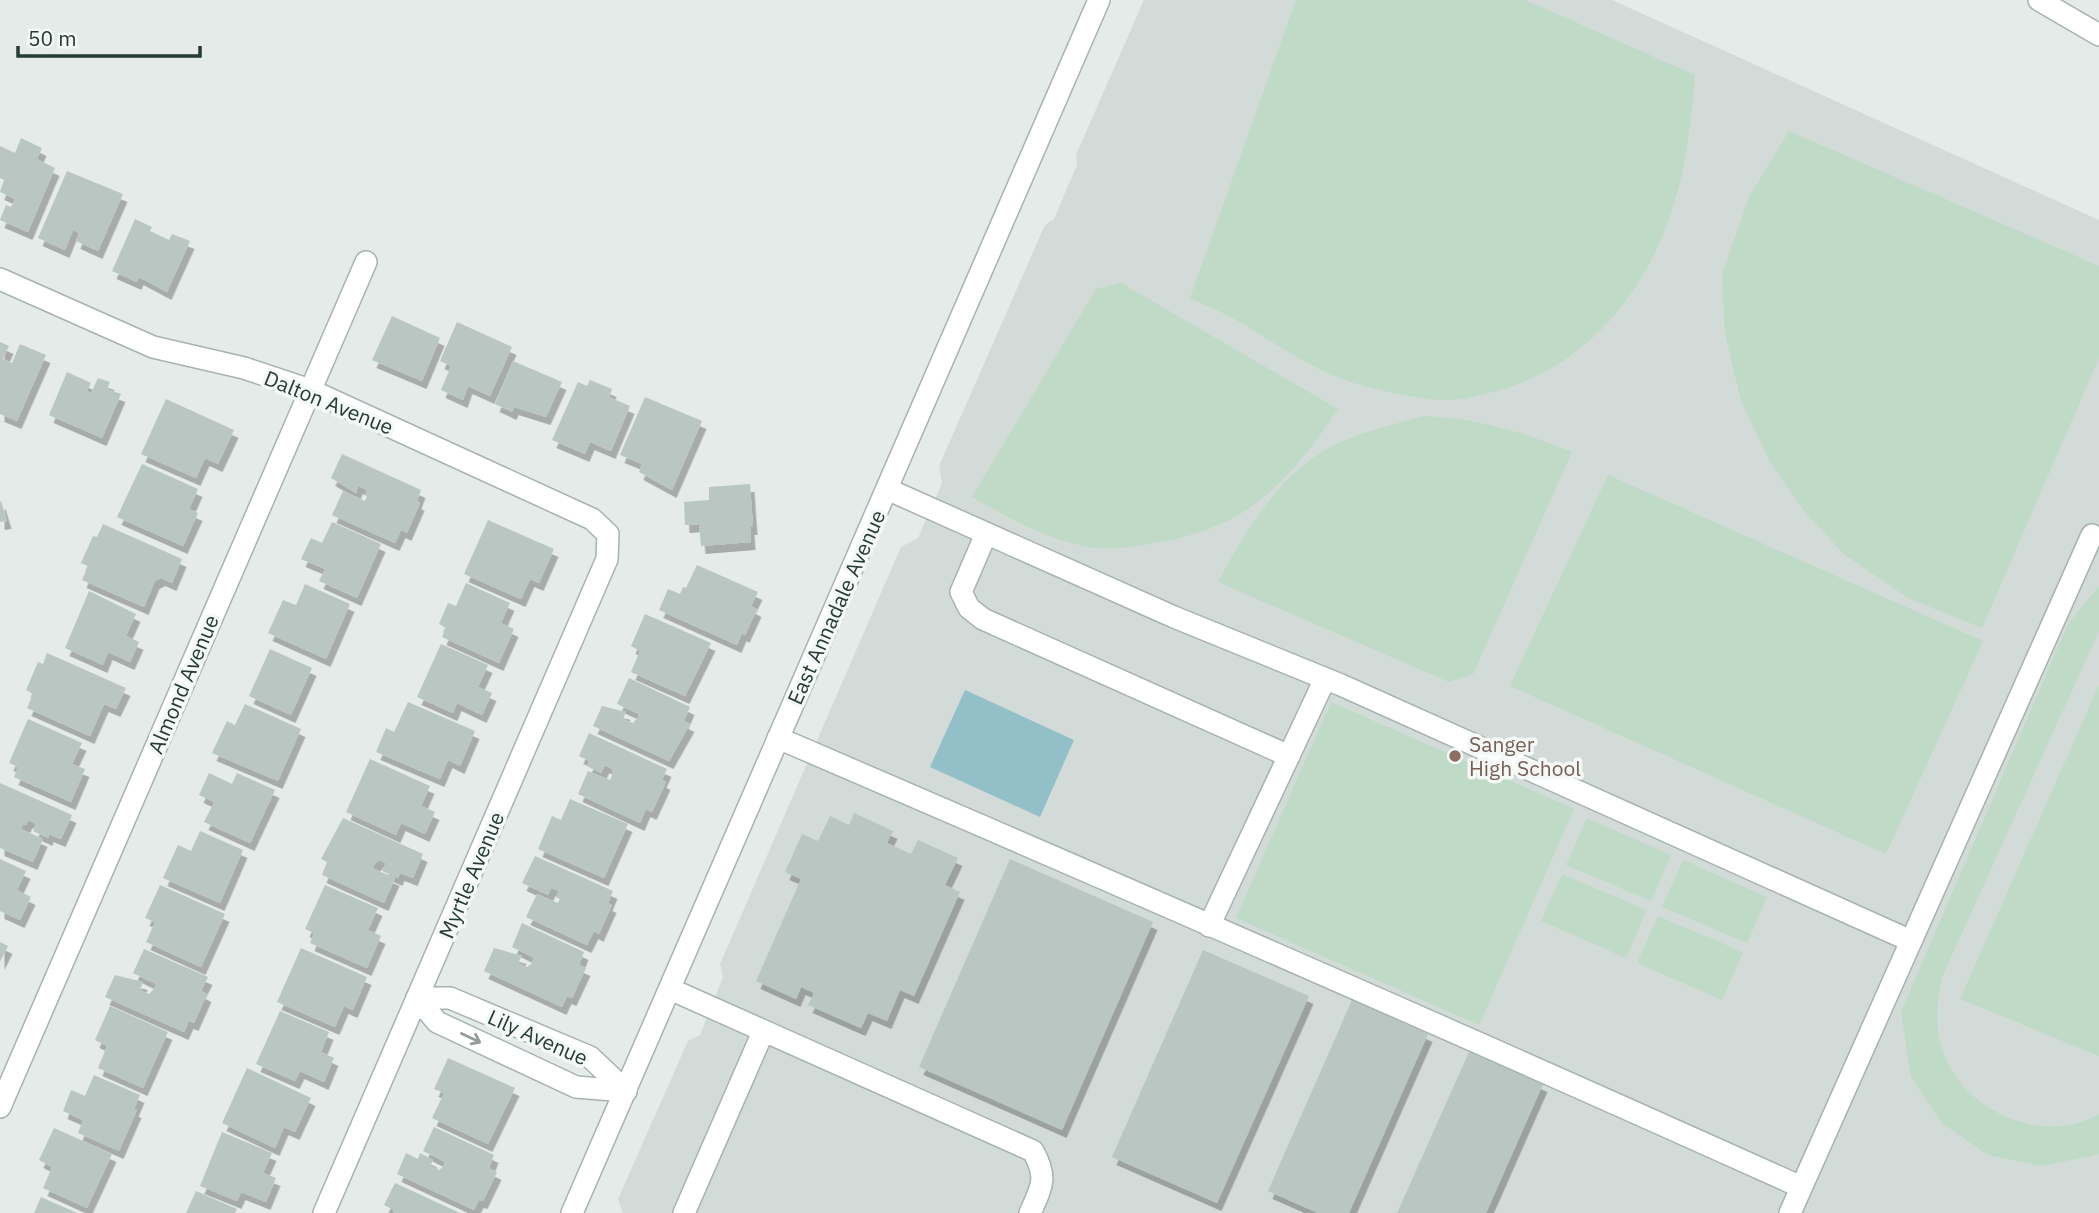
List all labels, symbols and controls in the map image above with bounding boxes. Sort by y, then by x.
scale bar [18,14,200,58]
text: 50 m [28,24,77,52]
street label: Dalton Avenue [260,363,398,441]
street label: East Annadale Avenue [780,505,892,709]
street label: Almond Avenue [141,610,225,758]
place label: Sanger High School [1469,730,1581,782]
marker: Sanger High School [1447,748,1463,764]
street label: Myrtle Avenue [432,807,510,943]
street label: Lily Avenue [484,1002,592,1072]
one-way arrow [460,1031,481,1045]

